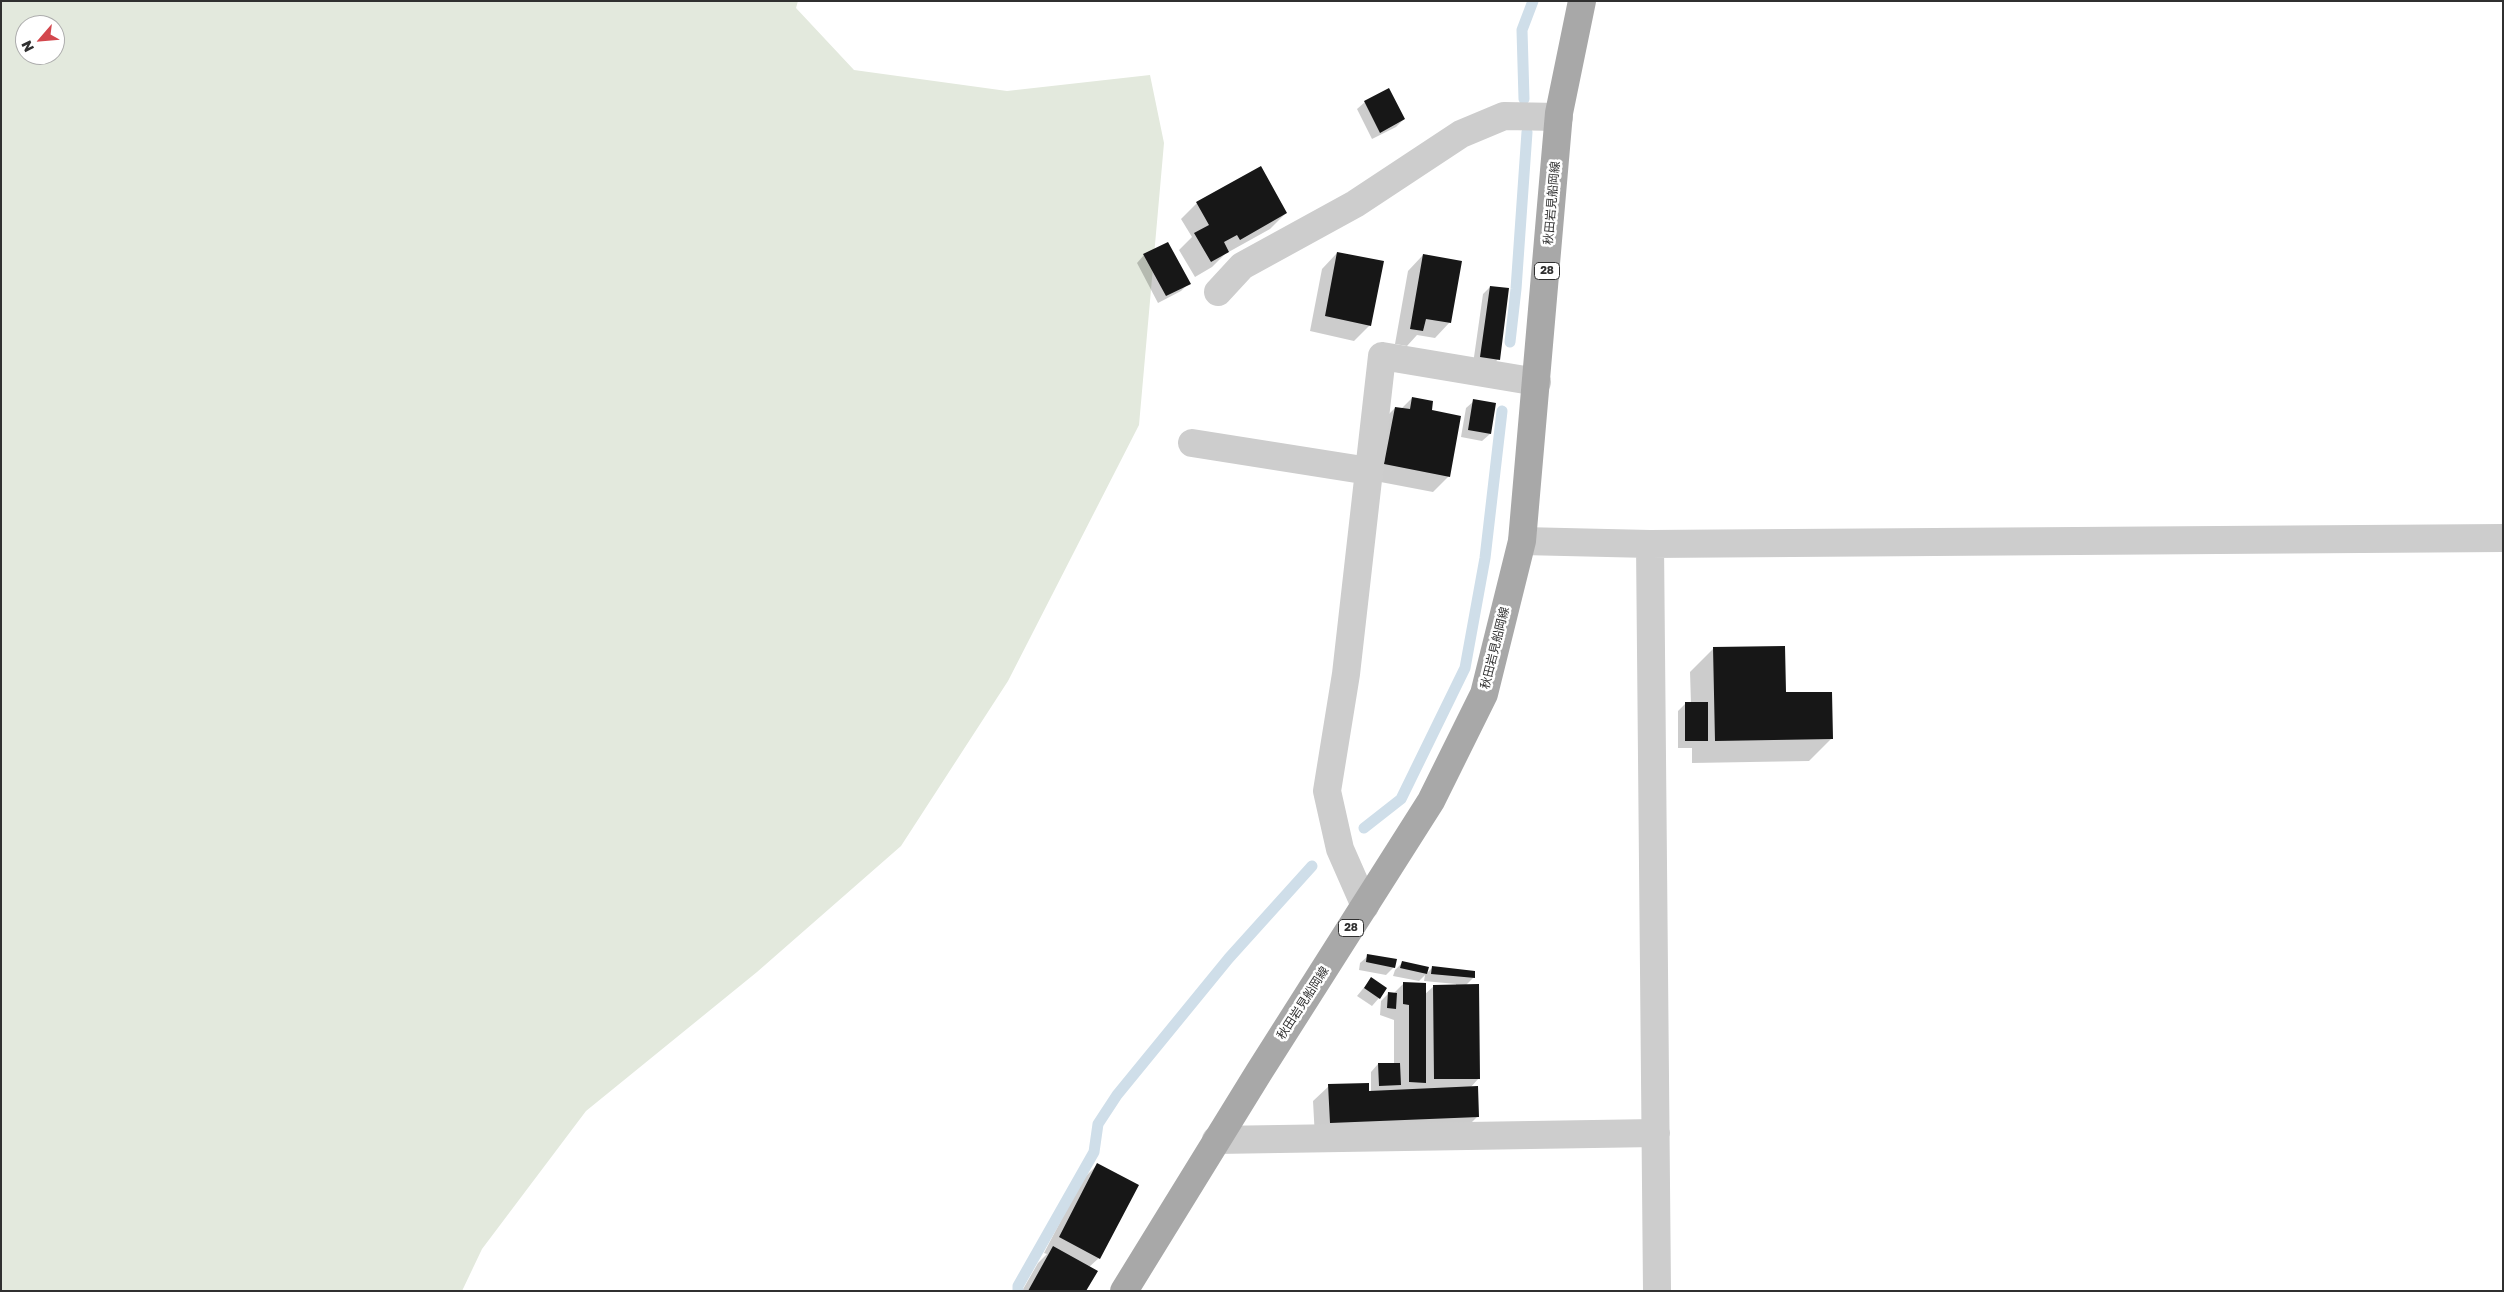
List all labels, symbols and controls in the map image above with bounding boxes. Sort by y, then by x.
north arrow [15,15,65,65]
text: N [17,38,37,55]
street label: 秋田岩見船岡線 [1541,161,1563,245]
road number: 28 [1534,262,1560,280]
street label: 秋田岩見船岡線 [1478,606,1512,690]
road number: 28 [1338,920,1364,936]
street label: 秋田岩見船岡線 [1274,964,1332,1042]

